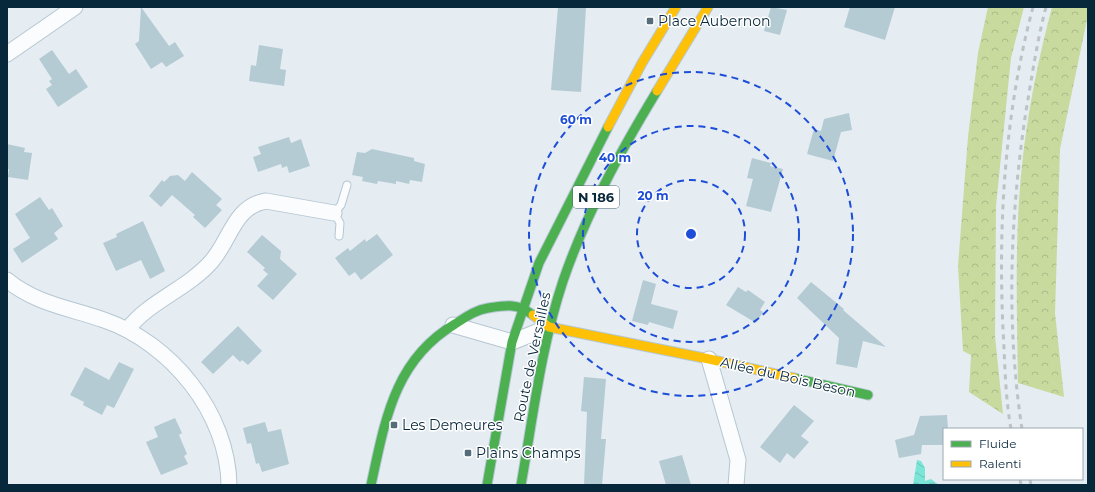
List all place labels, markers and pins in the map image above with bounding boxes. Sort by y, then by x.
place label: Place Aubernon [658,12,770,30]
marker: Place Aubernon [645,16,655,26]
centre of rings [684,227,698,241]
place label: Les Demeures [402,416,503,434]
marker: Les Demeures [389,420,399,430]
place label: Plains Champs [476,444,581,462]
marker: Plains Champs [463,448,473,458]

